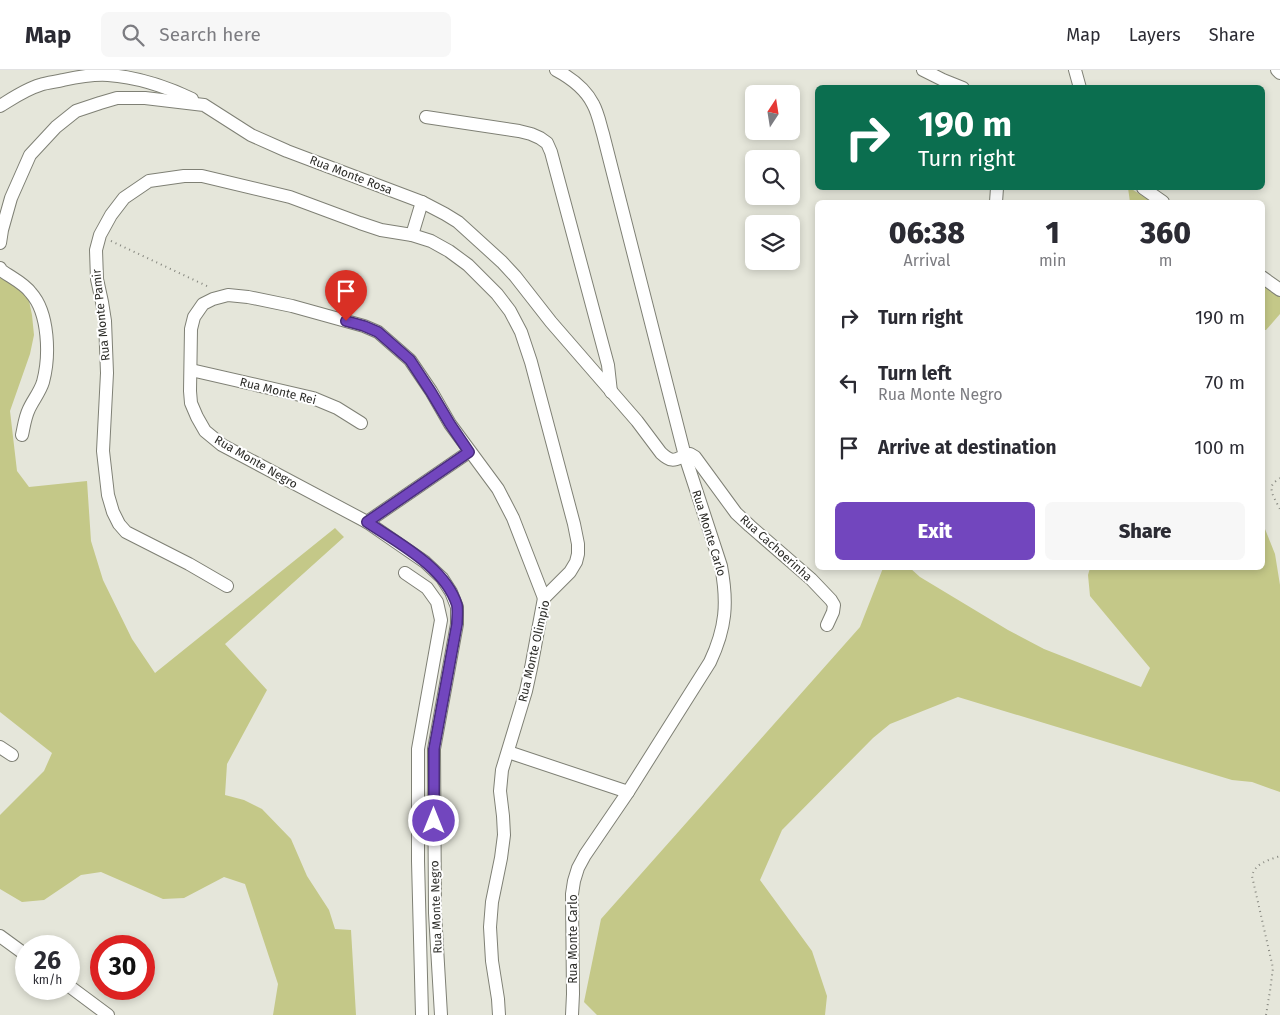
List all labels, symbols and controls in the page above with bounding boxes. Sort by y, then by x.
search box [101,12,451,57]
text: Map [25,21,71,49]
icon: search [119,21,147,49]
text: Search here [159,23,261,46]
text: Map [1066,24,1101,46]
text: Layers [1129,24,1181,46]
text: Share [1209,24,1255,46]
north arrow [745,85,800,140]
map controls [745,85,800,270]
text: 190 m [918,103,1012,145]
icon: right [835,105,900,170]
text: Turn right [918,145,1015,172]
button: search [745,150,800,205]
street label: Rua Monte Rosa [308,153,394,197]
button: layers [745,215,800,270]
text: 06:38 [889,215,965,251]
text: 1 [1046,215,1060,251]
text: 360 [1140,215,1191,251]
text: Arrival [904,251,950,270]
text: min [1039,251,1067,270]
text: m [1159,251,1173,270]
street label: Rua Monte Pamir [89,268,113,362]
pin [325,270,367,321]
icon: arrive [332,277,360,305]
icon: right [835,304,863,332]
text: Turn right [878,306,963,329]
text: 190 m [1195,306,1245,329]
text: Turn left [878,362,952,385]
icon: left [835,369,863,397]
text: 70 m [1205,371,1245,394]
street label: Rua Monte Rei [238,375,318,407]
text: Rua Monte Negro [878,385,1003,404]
street label: Rua Monte Negro [212,433,300,491]
icon: arrive [835,434,863,462]
text: Arrive at destination [878,436,1057,459]
text: 100 m [1194,436,1245,459]
street label: Rua Monte Carlo [689,488,729,578]
button: Exit [835,502,1035,560]
button: Share [1045,502,1245,560]
street label: Rua Cachoerinha [737,512,815,584]
street label: Rua Monte Olimpio [515,599,553,703]
position arrow [407,794,459,846]
street label: Rua Monte Negro [427,860,445,954]
street label: Rua Monte Carlo [566,894,580,984]
speed limit sign: 30 [90,935,155,1000]
text: 26 [34,946,61,976]
text: km/h [33,973,62,987]

